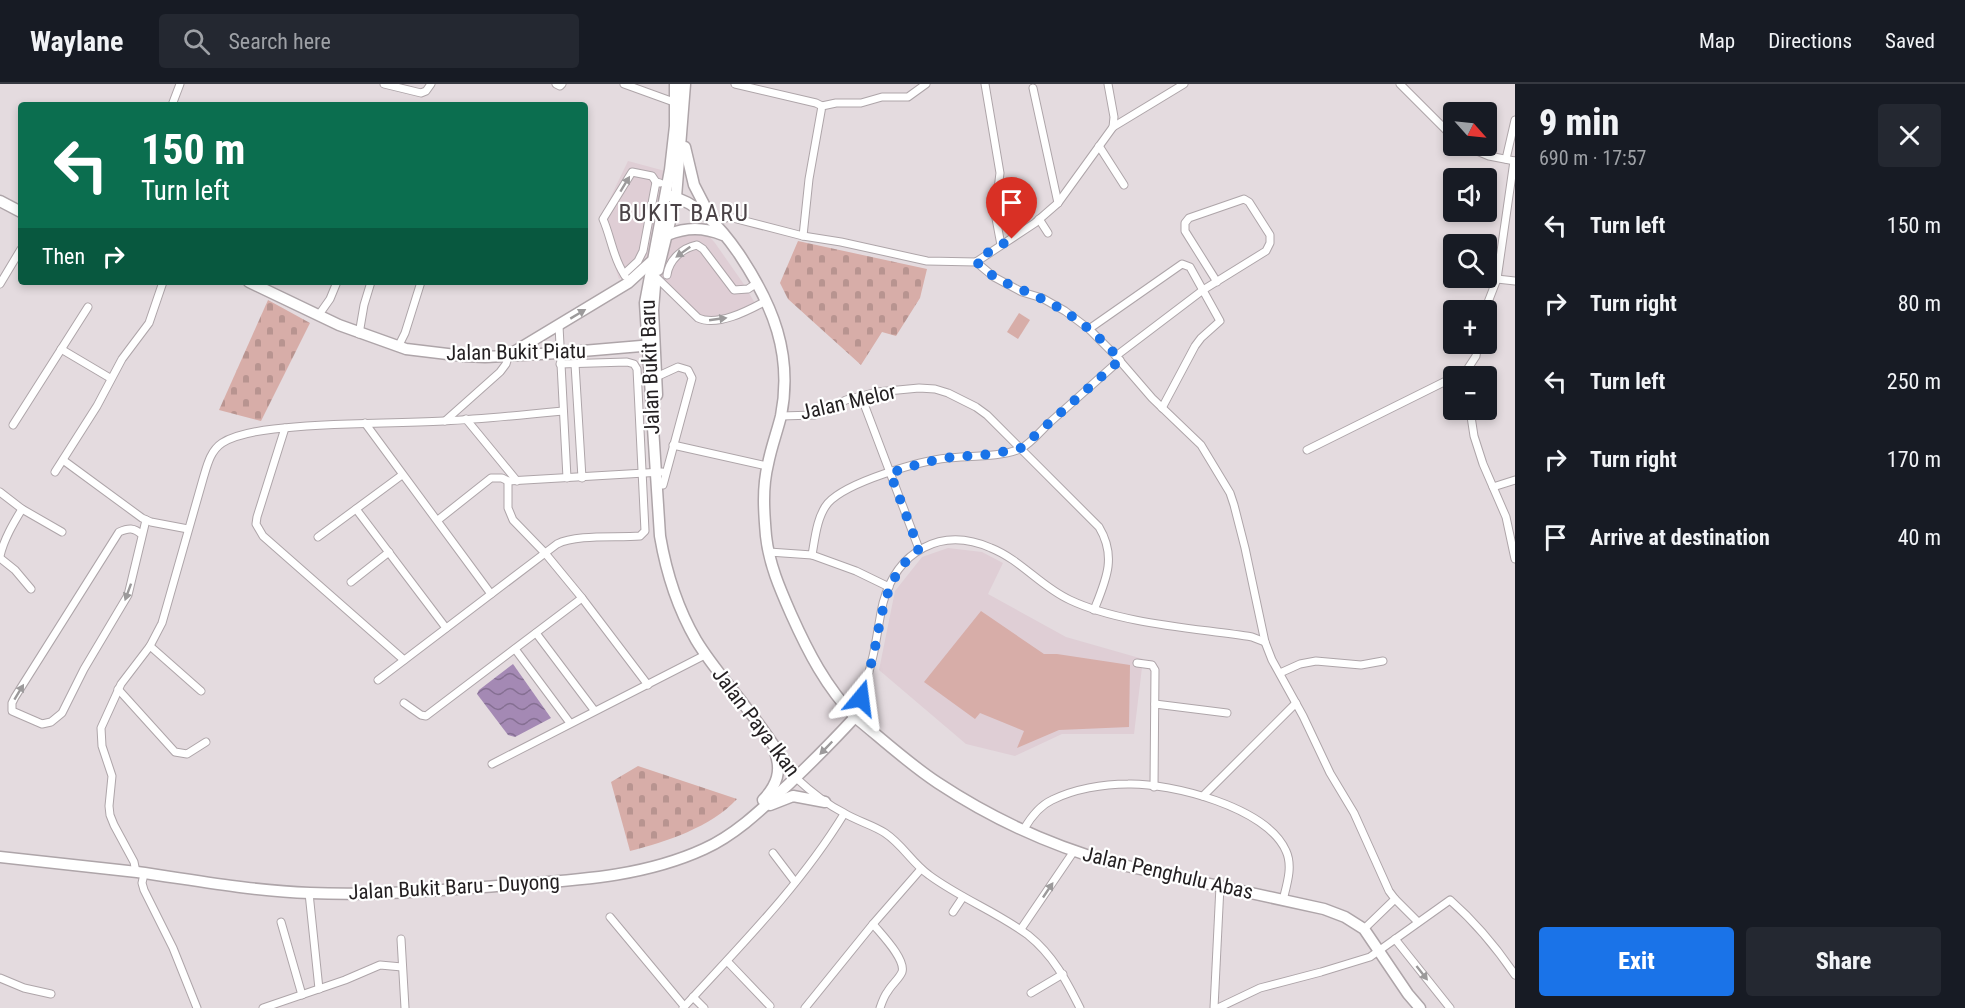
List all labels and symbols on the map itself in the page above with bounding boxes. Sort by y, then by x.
north arrow [1443,102,1497,156]
one-way arrow [620,176,631,192]
pin [986,177,1037,239]
district label: BUKIT BARU [618,199,750,227]
one-way arrow [675,246,691,258]
street label: Jalan Bukit Baru [636,299,664,435]
one-way arrow [570,309,586,320]
one-way arrow [709,314,728,323]
street label: Jalan Bukit Piatu [446,339,586,365]
street label: Jalan Melor [798,379,898,425]
one-way arrow [123,583,133,601]
street label: Jalan Paya Ikan [707,663,805,781]
position arrow [829,666,893,730]
one-way arrow [13,684,24,700]
one-way arrow [819,741,833,756]
street label: Jalan Penghulu Abas [1080,842,1256,904]
street label: Jalan Bukit Baru - Duyong [348,869,560,905]
one-way arrow [1042,882,1053,899]
one-way arrow [1416,966,1428,981]

